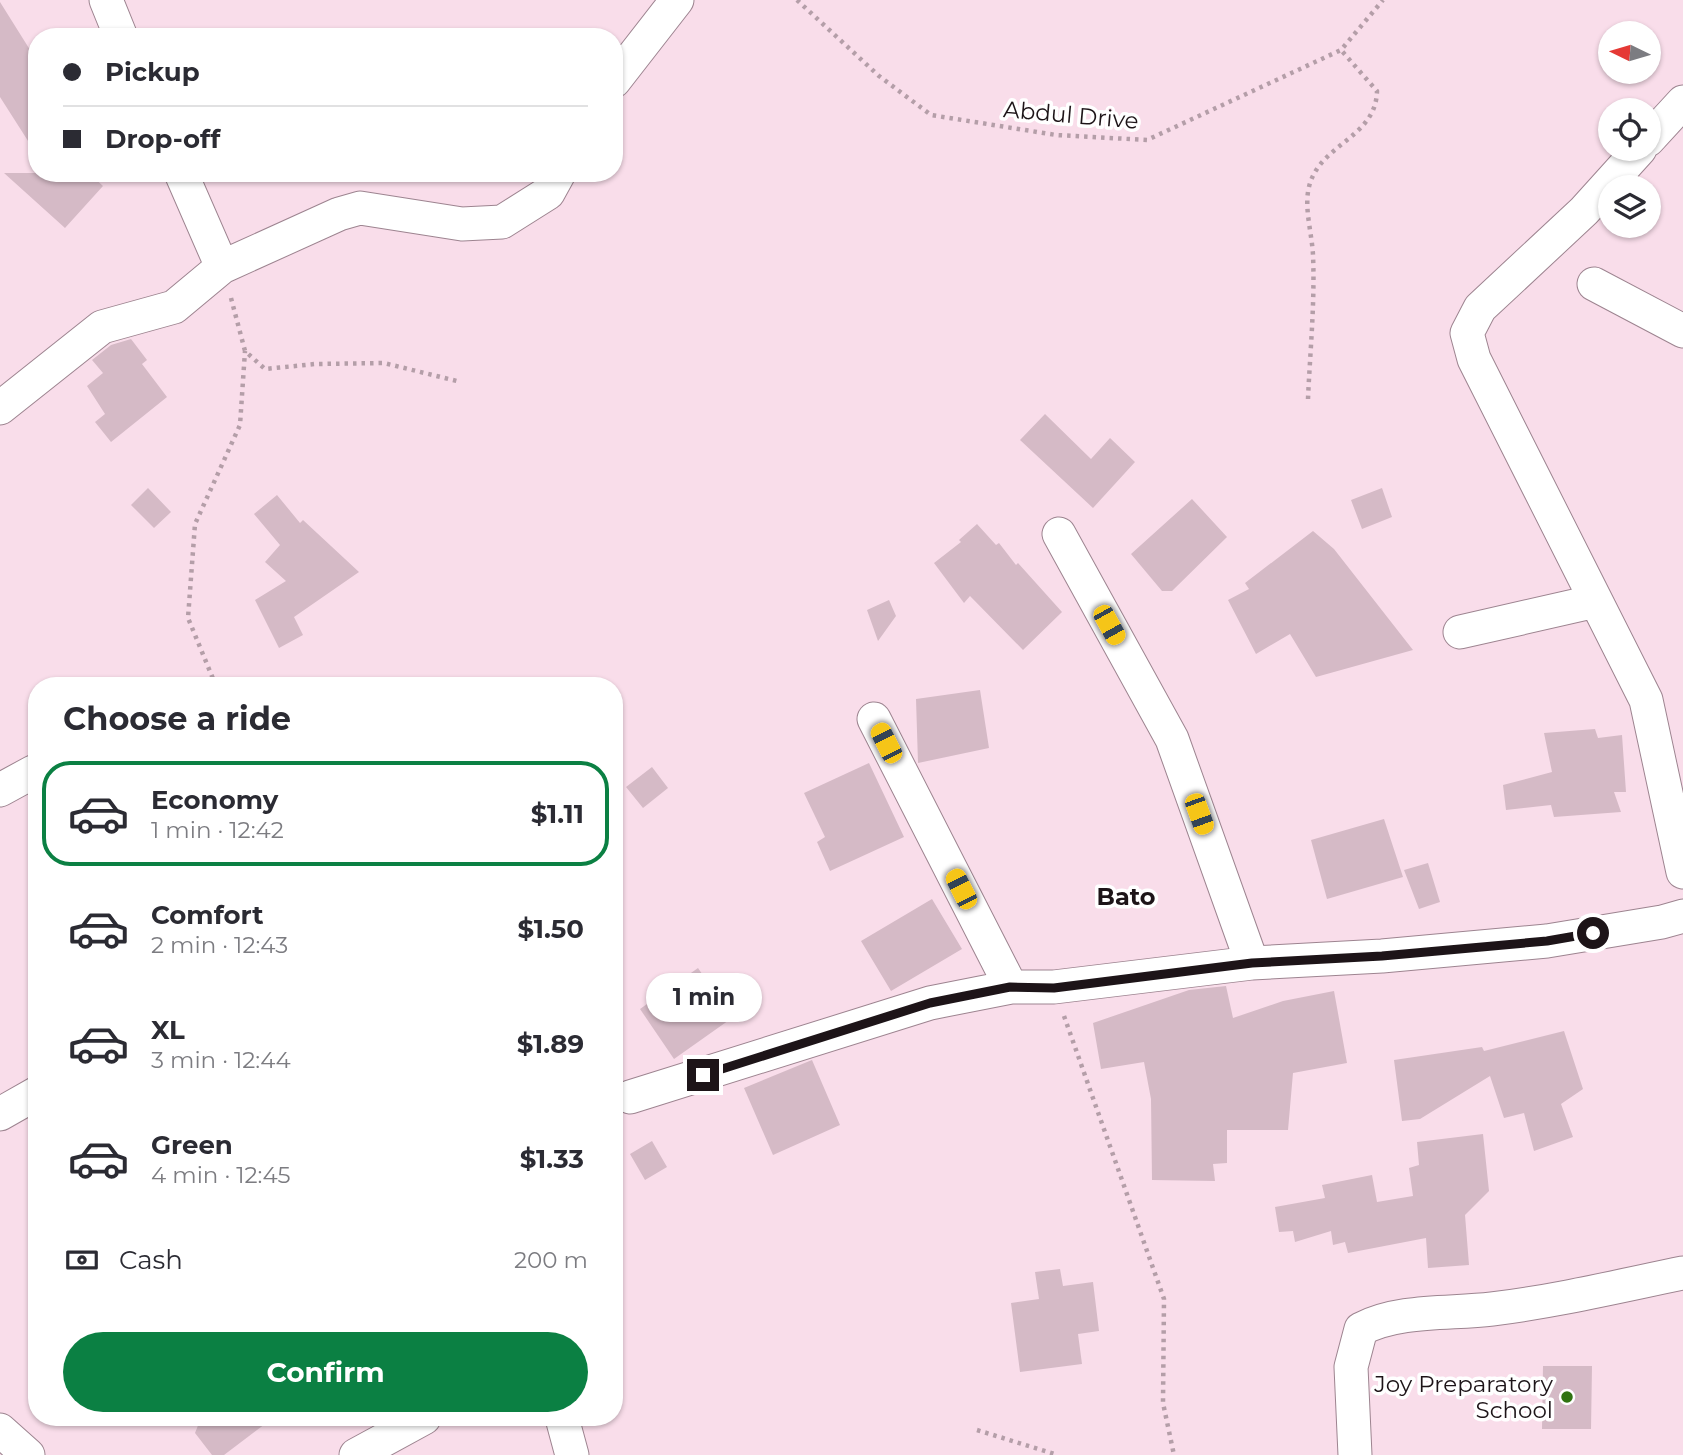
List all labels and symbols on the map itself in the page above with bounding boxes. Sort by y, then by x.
north arrow [1598,21,1661,84]
street label: Abdul Drive [1002,95,1140,135]
car [1090,602,1129,648]
car [868,720,905,766]
car [1182,791,1217,837]
car [943,866,980,912]
district label: Bato [1097,882,1155,911]
route start [1577,917,1609,949]
callout: 1 min [645,974,761,1023]
route end [687,1059,719,1091]
place label: Joy Preparatory School [1373,1370,1554,1424]
marker: Joy Preparatory School [1559,1389,1575,1405]

